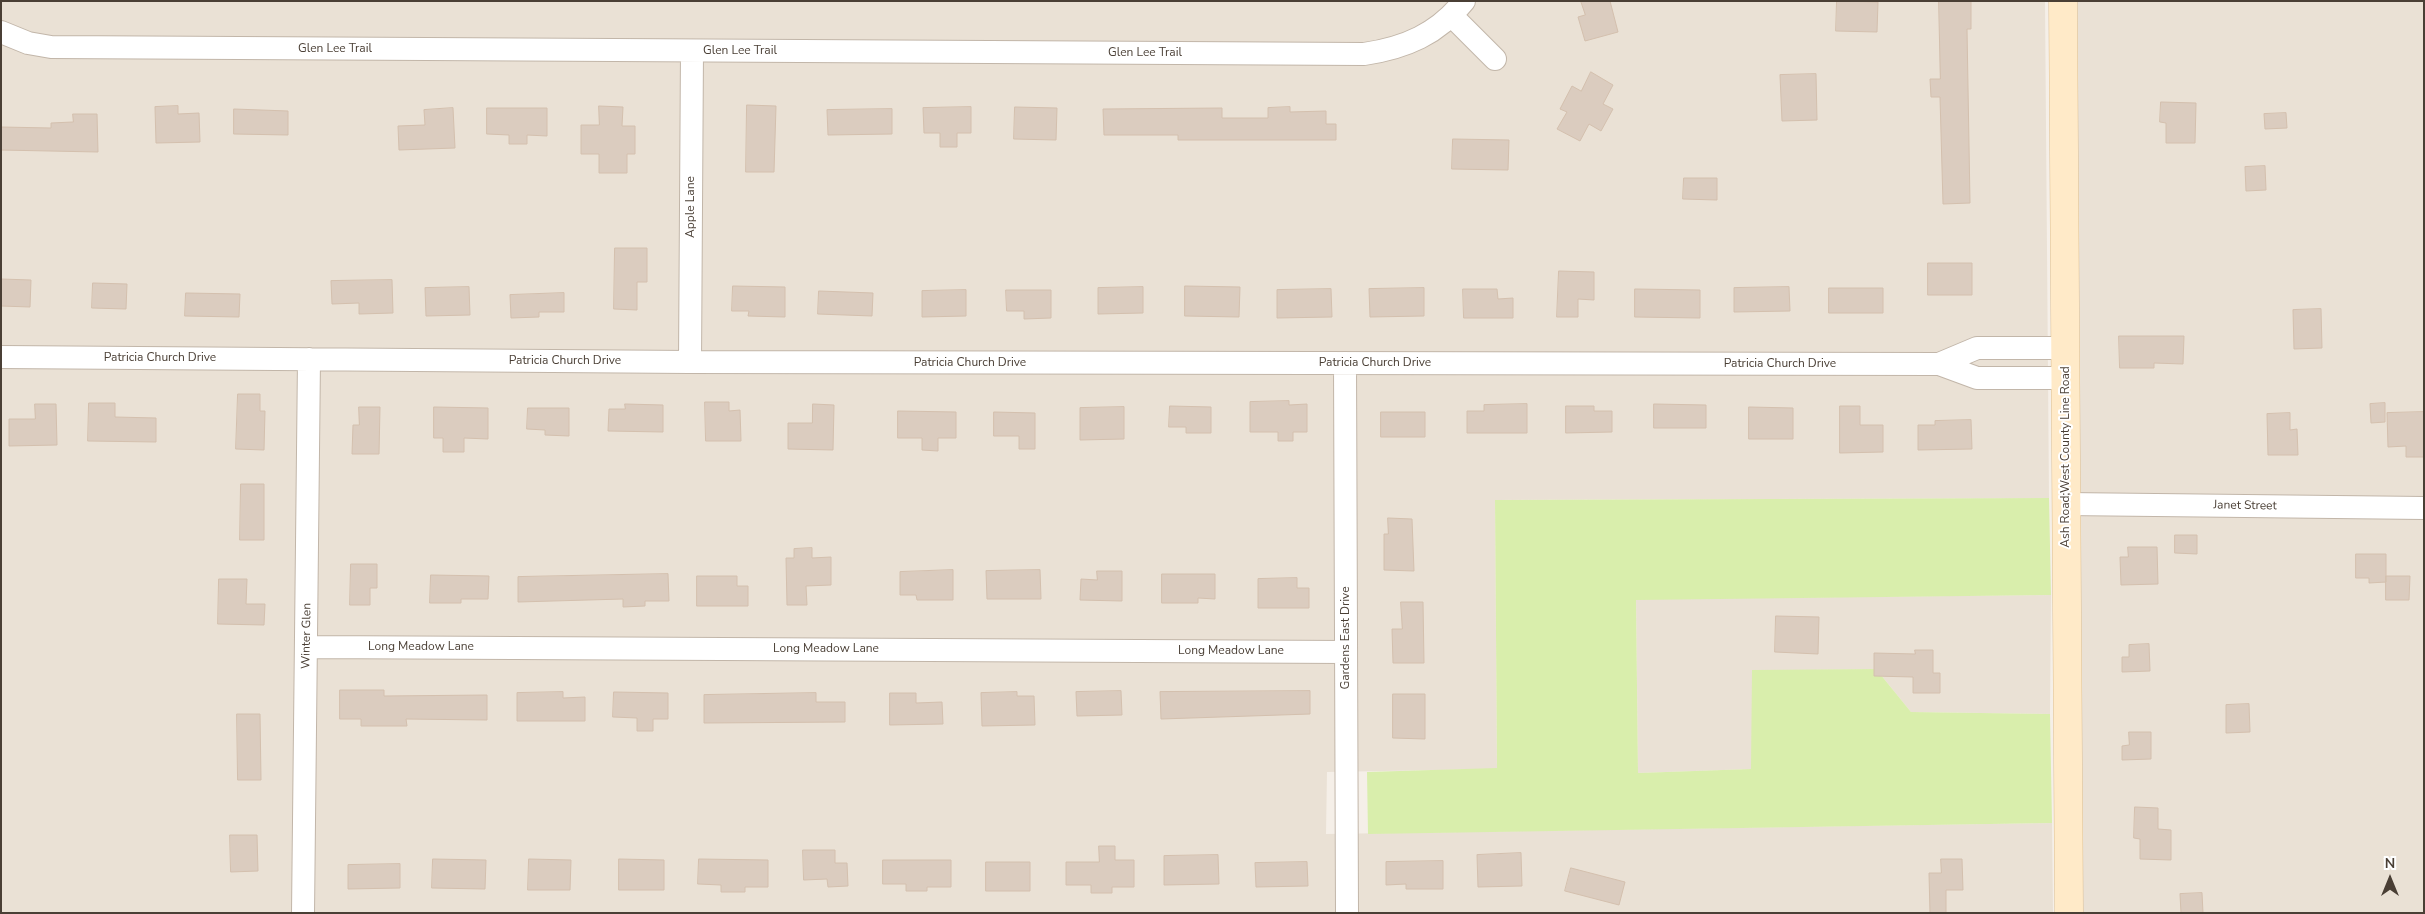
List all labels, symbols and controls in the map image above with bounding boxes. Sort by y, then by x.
street label: Glen Lee Trail [298,42,372,56]
street label: Glen Lee Trail [703,44,777,58]
street label: Glen Lee Trail [1108,46,1182,60]
street label: Apple Lane [684,176,698,238]
street label: Patricia Church Drive [104,351,216,365]
street label: Patricia Church Drive [509,354,621,368]
street label: Patricia Church Drive [914,356,1026,370]
street label: Patricia Church Drive [1319,356,1431,370]
street label: Patricia Church Drive [1724,357,1836,371]
street label: Ash Road;West County Line Road [2059,366,2073,548]
street label: Janet Street [2213,498,2277,514]
street label: Gardens East Drive [1339,586,1353,690]
street label: Winter Glen [299,603,315,669]
street label: Long Meadow Lane [368,640,474,654]
street label: Long Meadow Lane [773,642,879,656]
street label: Long Meadow Lane [1178,644,1284,658]
north arrow [2365,854,2415,904]
text: N [2385,854,2395,873]

